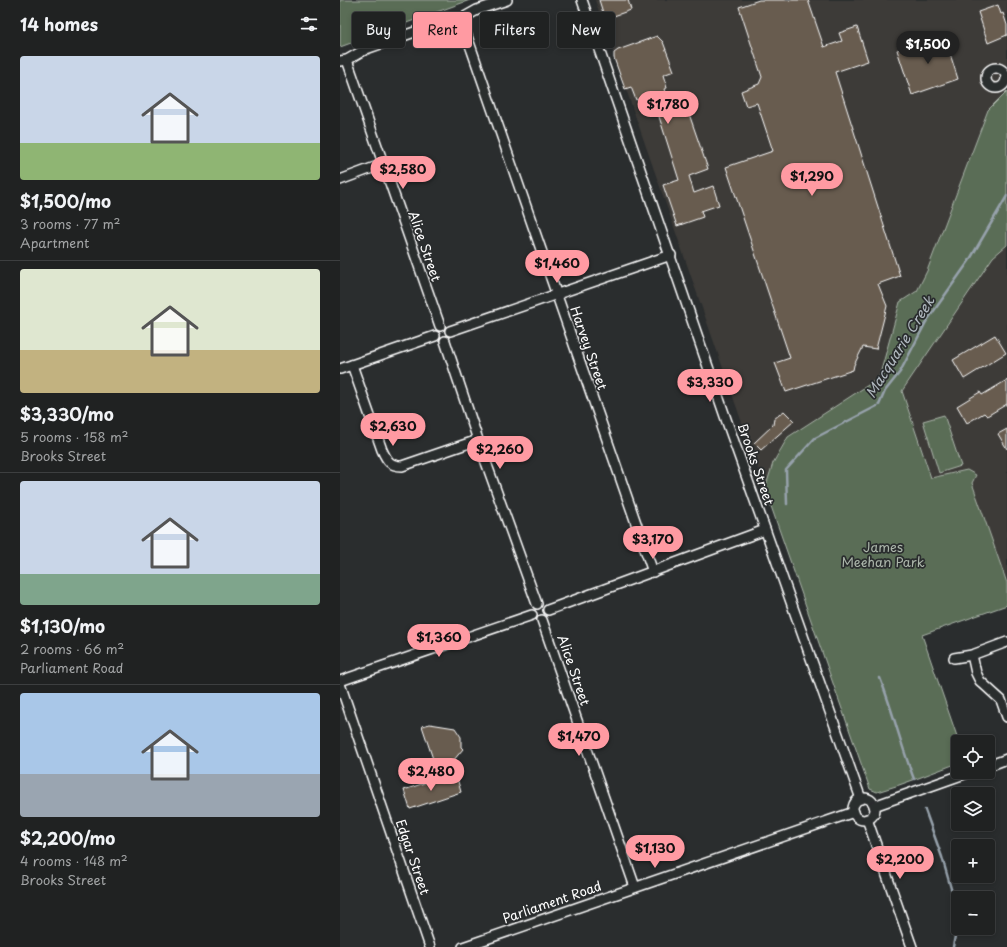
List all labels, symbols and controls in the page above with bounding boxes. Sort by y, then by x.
text: 14 homes [20,11,98,37]
chip: Buy [352,12,405,48]
chip: Rent [413,12,472,48]
chip: Filters [480,12,549,48]
chip: New [557,12,615,48]
icon: filters [298,13,320,35]
pin: $1,500 [895,31,961,65]
text: $1,500 [905,34,951,53]
icon: home [134,82,206,154]
pin: $1,780 [635,91,701,125]
text: $1,780 [647,94,689,113]
pin: $2,580 [370,156,436,190]
text: $2,580 [380,159,426,178]
pin: $1,290 [779,163,845,197]
text: $1,290 [790,166,834,185]
text: $1,500/mo [20,188,111,214]
street label: Alice Street [404,208,446,284]
text: 3 rooms · 77 m² [20,214,121,233]
text: Apartment [20,233,89,252]
pin: $1,460 [524,250,590,284]
text: $1,460 [534,253,580,272]
water label: Macquarie Creek [860,291,940,402]
icon: home [134,295,206,367]
street label: Harvey Street [566,303,613,392]
pin: $3,330 [677,369,743,403]
text: $3,330 [686,372,734,391]
text: $3,330/mo [20,401,114,427]
pin: $2,630 [360,413,426,447]
text: $2,630 [369,416,417,435]
street label: Brooks Street [733,420,779,508]
text: 5 rooms · 158 m² [20,427,128,446]
pin: $2,260 [467,436,533,470]
text: $2,260 [476,439,524,458]
text: Brooks Street [20,446,106,465]
icon: home [134,507,206,579]
pin: $3,170 [620,526,686,560]
text: $3,170 [632,529,674,548]
park label: James Meehan Park [841,537,925,571]
text: $1,130/mo [20,613,105,639]
pin: $1,360 [406,624,472,658]
text: $1,360 [416,627,462,646]
street label: Alice Street [553,632,595,708]
text: 2 rooms · 66 m² [20,639,124,658]
text: Parliament Road [20,658,123,677]
icon: home [134,719,206,791]
pin: $1,470 [546,723,612,757]
text: $1,470 [557,726,601,745]
map controls [951,735,995,935]
button: locate [951,735,995,779]
pin: $2,480 [398,758,464,792]
text: $2,480 [407,761,455,780]
button: layers [951,787,995,831]
street label: Edgar Street [392,817,435,897]
text: $2,200/mo [20,825,115,851]
pin: $1,130 [622,835,688,869]
text: $1,130 [635,838,675,857]
button: + [951,839,995,883]
pin: $2,200 [867,846,933,880]
text: $2,200 [876,849,924,868]
text: 4 rooms · 148 m² [20,851,128,870]
text: Brooks Street [20,870,106,889]
street label: Parliament Road [500,876,604,927]
button: − [951,891,995,935]

